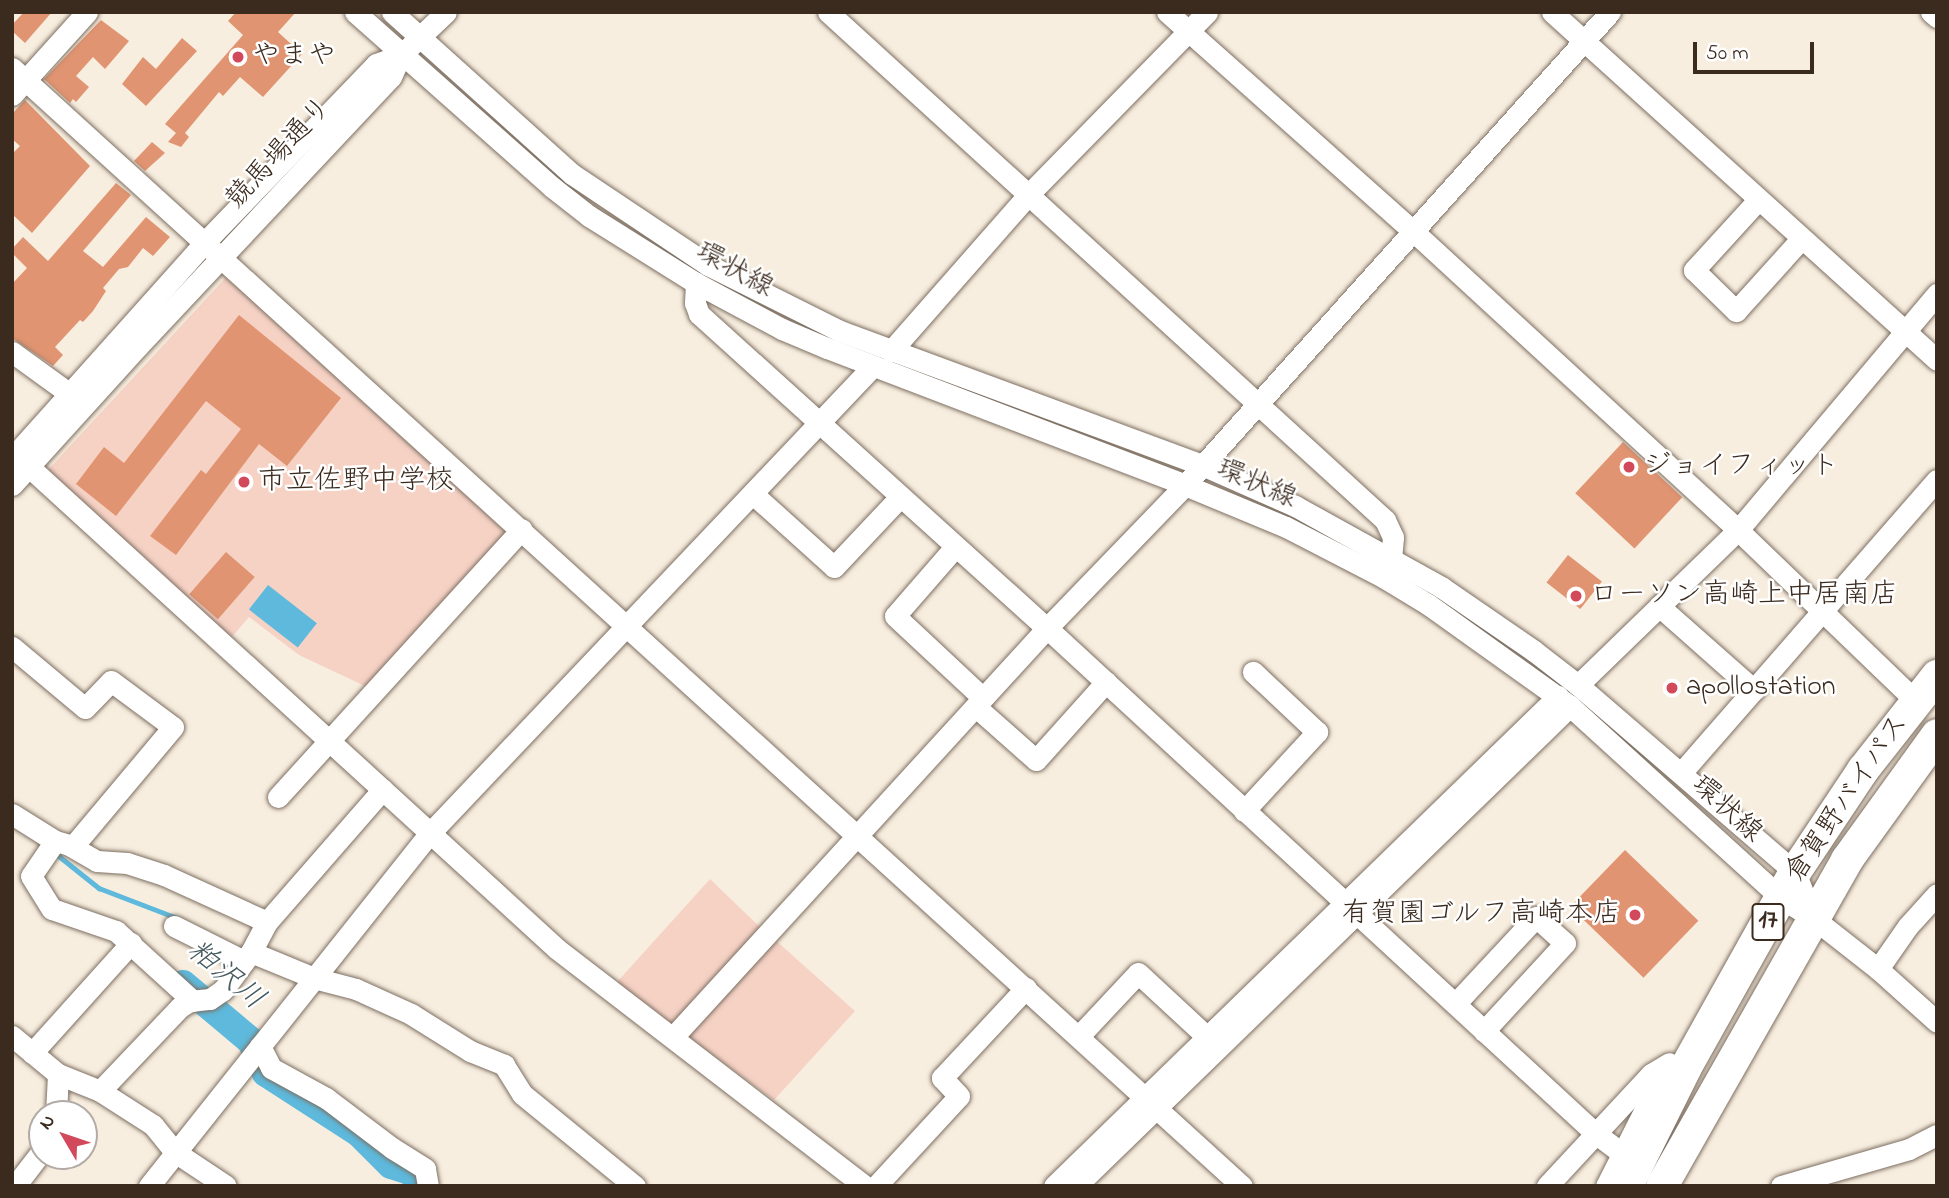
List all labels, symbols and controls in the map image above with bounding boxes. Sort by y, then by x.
scale bar [1697,28,1818,72]
text: 50 m [1706,39,1749,69]
place label: やまや [252,40,336,74]
marker: やまや [230,49,246,65]
street label: 競馬場通り [220,91,340,217]
street label: 環状線 [689,236,779,306]
place label: ジョイフィット [1643,450,1839,484]
street label: 環状線 [1211,453,1301,517]
marker: ジョイフィット [1621,459,1637,475]
place label: 市立佐野中学校 [258,465,454,499]
marker: 市立佐野中学校 [236,474,252,490]
place label: ローソン高崎上中居南店 [1590,579,1898,613]
marker: ローソン高崎上中居南店 [1568,588,1584,604]
place label: apollostation [1686,671,1836,705]
marker: apollostation [1664,680,1680,696]
street label: 倉賀野バイパス [1779,708,1917,890]
street label: 環状線 [1684,769,1768,851]
place label: 有賀園ゴルフ高崎本店 [1341,898,1621,932]
road number: 17 [1750,900,1786,945]
marker: 有賀園ゴルフ高崎本店 [1627,907,1643,923]
water label: 粕沢川 [179,933,271,1019]
north arrow [28,1100,98,1170]
text: N [33,1109,62,1136]

